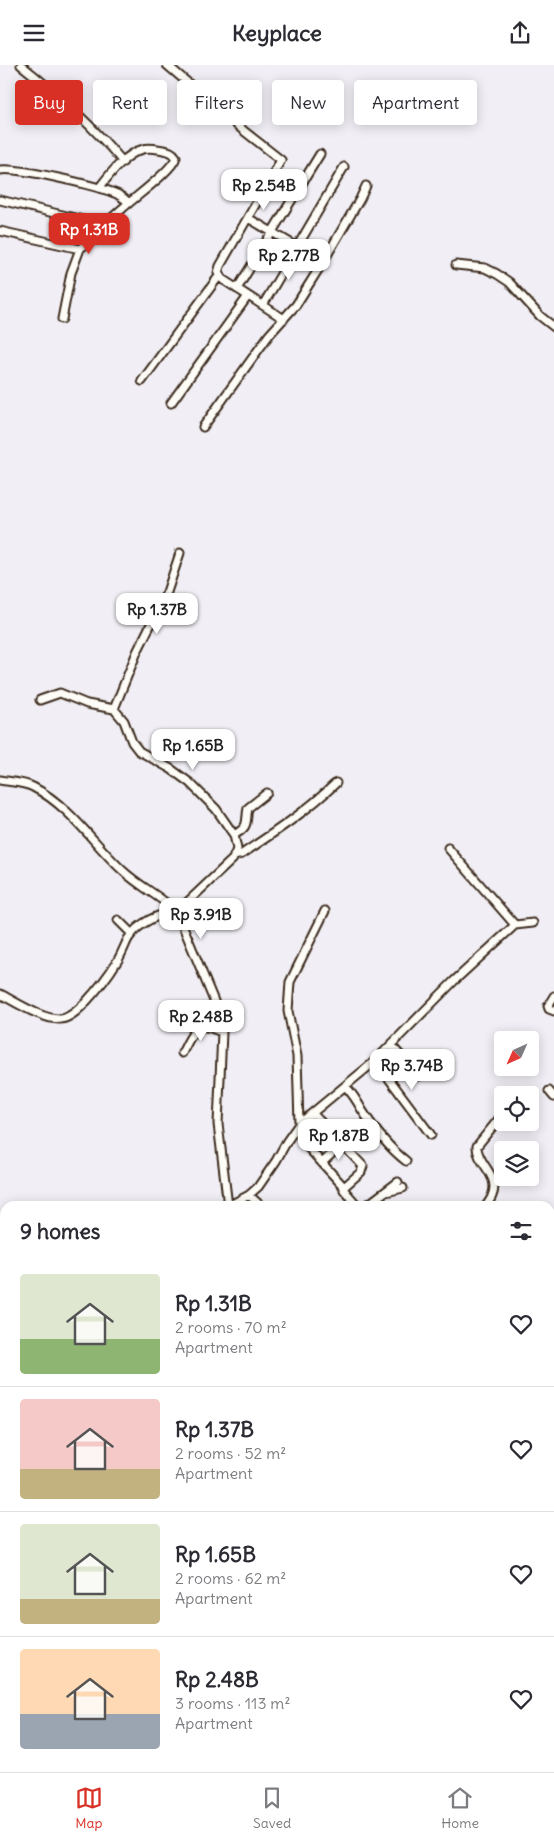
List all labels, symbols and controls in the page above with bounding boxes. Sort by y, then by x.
icon: menu [20,19,48,47]
text: Keyplace [232,19,322,47]
icon: share [506,19,534,47]
chip: Buy [15,80,83,125]
chip: Rent [93,80,167,125]
chip: Filters [177,80,262,125]
chip: New [272,80,344,125]
chip: Apartment [354,80,477,125]
pin: Rp 2.54B [212,169,316,211]
text: Rp 2.54B [232,175,296,195]
pin: Rp 1.31B [37,213,141,255]
text: Rp 1.31B [60,219,118,239]
pin: Rp 2.77B [237,239,341,281]
text: Rp 2.77B [258,245,320,265]
pin: Rp 1.37B [105,593,209,635]
text: Rp 1.37B [127,599,187,619]
pin: Rp 1.65B [141,729,245,771]
text: Rp 1.65B [162,735,224,755]
pin: Rp 3.91B [149,897,253,940]
text: Rp 3.91B [170,904,232,924]
pin: Rp 2.48B [149,999,253,1042]
text: Rp 2.48B [169,1006,233,1026]
north arrow [494,1031,539,1076]
map controls [494,1031,539,1186]
pin: Rp 3.74B [360,1049,464,1091]
text: Rp 3.74B [381,1055,443,1075]
button: locate [494,1086,539,1131]
pin: Rp 1.87B [287,1119,391,1161]
text: Rp 1.87B [309,1125,369,1145]
button: layers [494,1141,539,1186]
icon: filters [507,1217,535,1245]
text: 9 homes [20,1218,100,1245]
text: Rp 1.31B [175,1290,252,1317]
icon: home [60,1294,120,1354]
icon: heart [507,1310,535,1338]
text: 2 rooms · 70 m² [175,1317,287,1337]
text: Apartment [175,1337,253,1357]
text: Rp 1.37B [175,1416,254,1443]
icon: home [60,1419,120,1479]
icon: heart [507,1435,535,1463]
text: 2 rooms · 52 m² [175,1443,286,1463]
text: Apartment [175,1463,253,1483]
text: Rp 1.65B [175,1541,256,1568]
icon: home [60,1544,120,1604]
icon: heart [507,1560,535,1588]
text: 2 rooms · 62 m² [175,1568,286,1588]
text: Apartment [175,1588,253,1608]
text: Rp 2.48B [175,1666,259,1693]
icon: home [60,1669,120,1729]
icon: heart [507,1685,535,1713]
text: 3 rooms · 113 m² [175,1693,290,1713]
text: Apartment [175,1713,253,1733]
tab: Map [75,1784,103,1832]
tab: Saved [253,1784,291,1832]
tab: Home [441,1784,479,1832]

